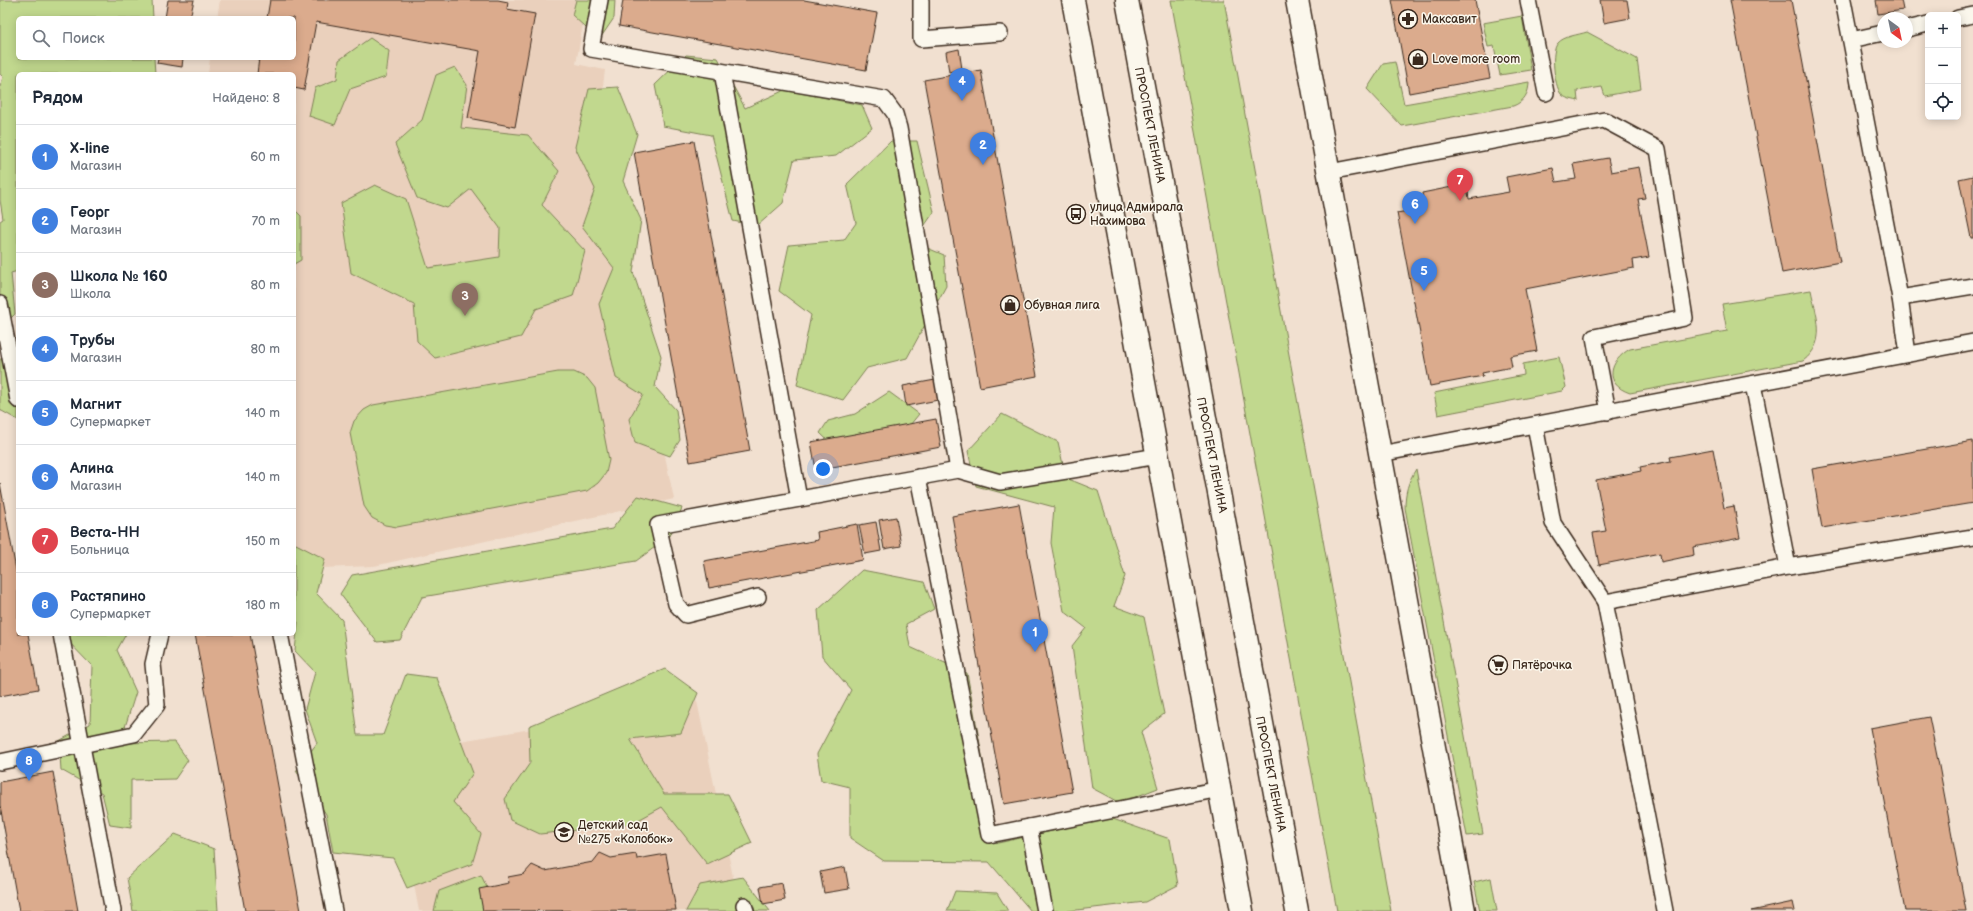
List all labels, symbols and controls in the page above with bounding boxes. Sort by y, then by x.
pharmacy icon: Максавит [1397,8,1419,30]
place label: Максавит [1422,12,1477,27]
north arrow [1877,12,1913,48]
map controls [1925,12,1961,120]
button: + [1925,12,1961,48]
search box [16,16,296,60]
icon: search [30,27,52,49]
text: Поиск [62,29,105,48]
shop icon: Love more room [1407,48,1429,70]
button: − [1925,48,1961,84]
place label: Love more room [1432,52,1520,67]
street label: ПРОСПЕКТ ЛЕНИНА [1131,66,1168,185]
pin: 4 [949,68,975,101]
button: locate [1925,84,1961,120]
text: Рядом [32,88,83,108]
text: Найдено: 8 [212,90,280,106]
pin: 2 [970,132,996,165]
text: X-line [70,139,109,158]
text: 1 [42,149,48,165]
text: 60 m [250,149,280,165]
text: Магазин [70,158,122,174]
pin: 7 [1447,168,1473,201]
pin: 6 [1402,191,1428,224]
place label: улица Адмирала Нахимова [1090,200,1183,229]
text: Георг [70,203,110,222]
bus stop icon: улица Адмирала Нахимова [1065,203,1087,225]
text: 2 [41,213,49,229]
text: 70 m [252,213,280,229]
text: Магазин [70,222,122,238]
pin: 5 [1411,258,1437,291]
text: Школа № 160 [70,267,168,286]
text: 3 [41,277,49,293]
text: 80 m [251,277,280,293]
pin: 3 [452,283,478,316]
text: Школа [70,286,111,302]
shop icon: Обувная лига [999,294,1021,316]
place label: Обувная лига [1024,298,1100,313]
text: Трубы [70,331,115,350]
text: 4 [41,341,49,357]
text: 80 m [251,341,280,357]
text: Магазин [70,350,122,366]
text: Магнит [70,395,122,414]
street label: ПРОСПЕКТ ЛЕНИНА [1193,396,1230,515]
text: 5 [41,405,49,421]
text: 140 m [245,405,280,421]
text: Супермаркет [70,414,151,430]
text: Алина [70,459,114,478]
your location [813,459,833,479]
text: 6 [41,469,49,485]
text: 140 m [245,469,280,485]
text: Магазин [70,478,122,494]
text: Веста-НН [70,523,140,542]
text: 7 [41,533,49,549]
text: 150 m [246,533,280,549]
text: Больница [70,542,129,558]
text: Растяпино [70,587,146,606]
text: 8 [41,597,49,613]
text: 180 m [245,597,280,613]
text: Супермаркет [70,606,151,622]
pin: 1 [1022,619,1048,652]
supermarket icon: Пятёрочка [1487,654,1509,676]
place label: Пятёрочка [1512,658,1572,673]
street label: ПРОСПЕКТ ЛЕНИНА [1252,715,1289,834]
pin: 8 [16,748,42,781]
place label: Детский сад №275 «Колобок» [578,818,673,847]
school or university icon: Детский сад №275 «Колобок» [553,821,575,843]

